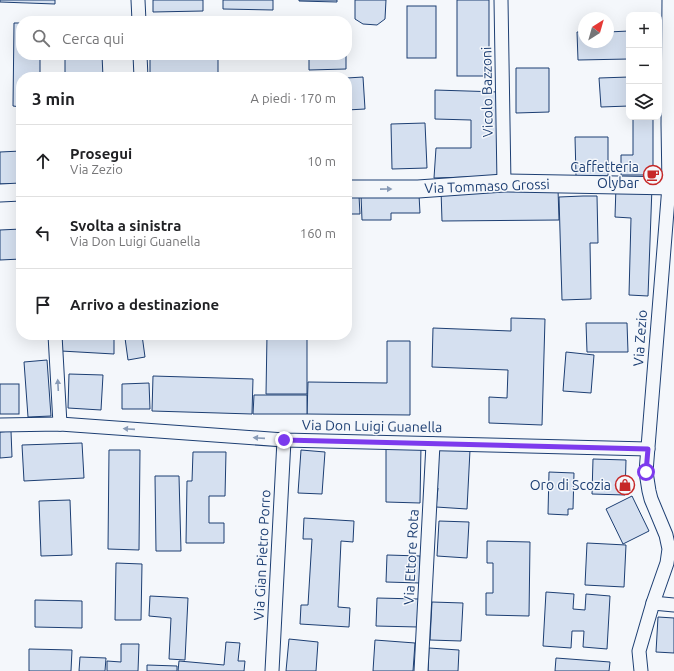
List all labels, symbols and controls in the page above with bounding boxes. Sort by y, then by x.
north arrow [578,12,614,48]
map controls [626,12,662,120]
button: + [626,12,662,48]
search box [16,16,352,60]
icon: search [30,27,52,49]
text: Cerca qui [62,30,124,47]
street label: Vicolo Bazzoni [478,46,496,138]
button: − [626,48,662,84]
button: layers [626,84,662,120]
text: 3 min [32,89,75,108]
text: A piedi · 170 m [251,91,336,105]
text: Prosegui [70,145,132,162]
icon: ahead [32,150,54,172]
text: 10 m [307,154,336,168]
place label: Caffetteria Olybar [570,159,640,191]
text: Via Zezio [70,162,123,176]
cafe icon: Caffetteria Olybar [642,164,664,186]
street label: Via Tommaso Grossi [424,176,550,196]
one-way arrow [380,186,393,192]
text: Svolta a sinistra [70,217,181,234]
icon: left [32,222,54,244]
text: 160 m [300,226,336,240]
text: Via Don Luigi Guanella [70,234,200,248]
icon: arrive [32,294,54,316]
text: Arrivo a destinazione [70,296,219,313]
street label: Via Zezio [630,309,650,367]
one-way arrow [54,379,61,391]
street label: Via Don Luigi Guanella [302,417,442,435]
one-way arrow [123,426,135,433]
route end [275,431,293,449]
one-way arrow [253,435,265,442]
route start [637,463,655,481]
shop icon: Oro di Scozia [614,474,636,496]
place label: Oro di Scozia [530,477,611,493]
street label: Via Gian Pietro Porro [251,489,273,621]
street label: Via Ettore Rota [401,509,421,605]

